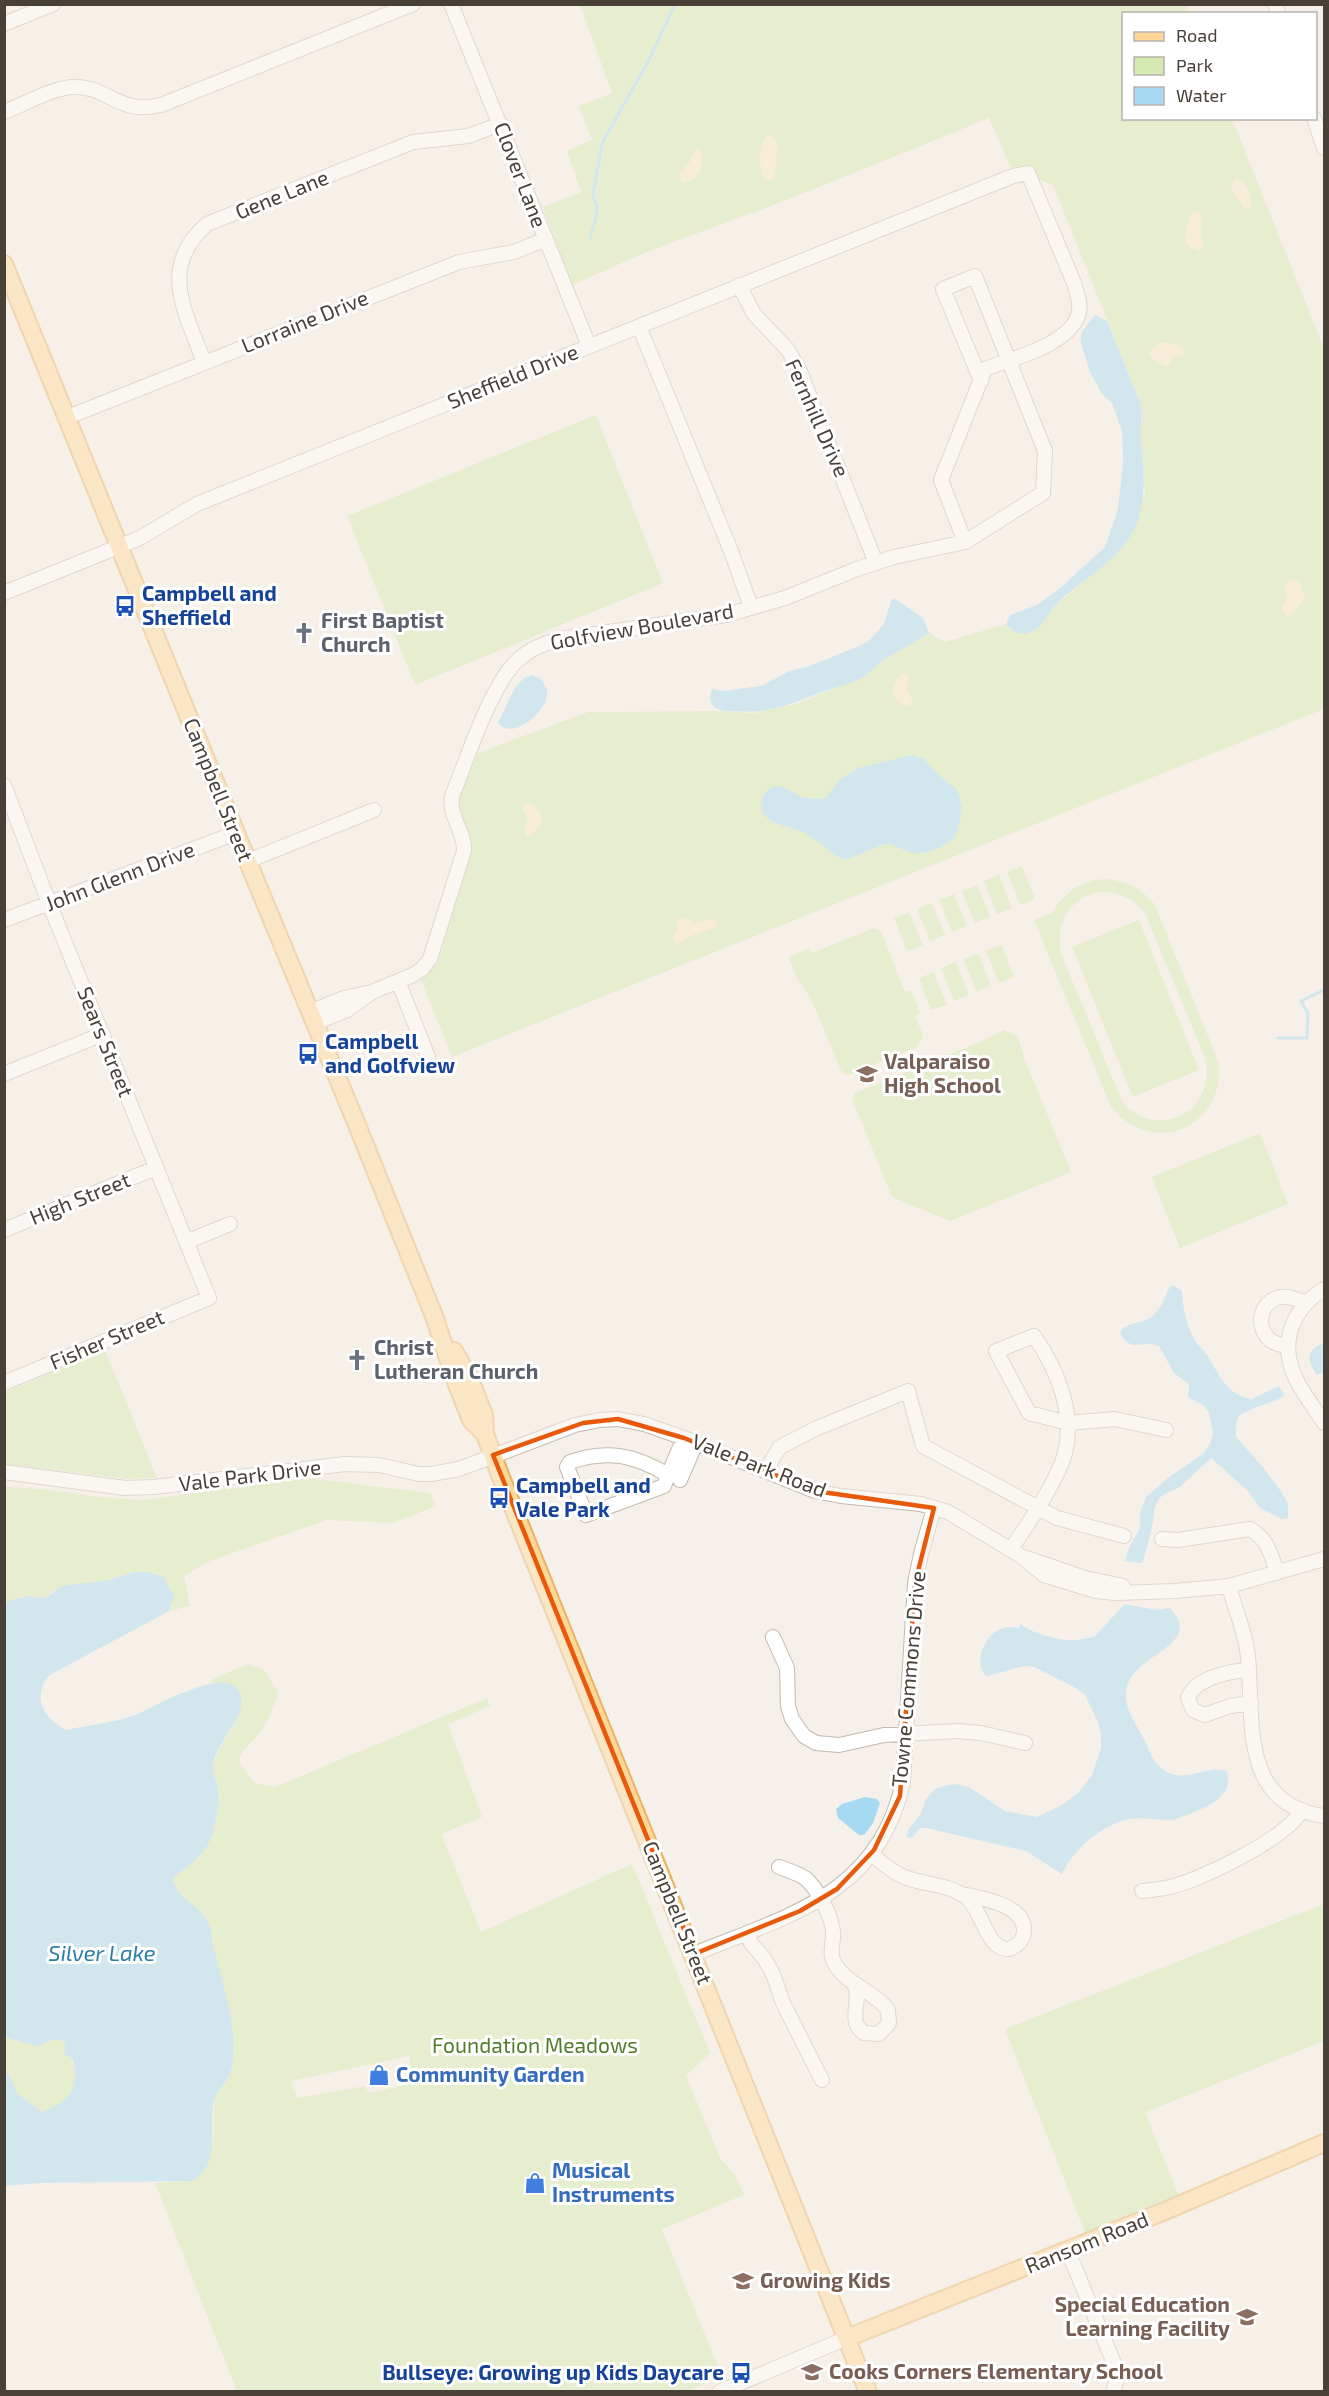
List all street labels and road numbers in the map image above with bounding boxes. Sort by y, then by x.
street label: Clover Lane [490,118,553,231]
street label: Gene Lane [231,164,332,224]
street label: Lorraine Drive [238,284,371,357]
street label: Sheffield Drive [443,338,581,413]
street label: Fernhill Drive [781,354,856,480]
street label: Golfview Boulevard [548,597,735,654]
street label: Campbell Street [179,714,260,865]
street label: John Glenn Drive [41,836,198,916]
street label: Sears Street [73,983,140,1100]
street label: High Street [26,1166,133,1229]
street label: Fisher Street [46,1303,167,1374]
street label: Vale Park Road [689,1428,830,1502]
street label: Vale Park Drive [177,1453,322,1496]
street label: Towne Commons Drive [886,1570,929,1788]
street label: Campbell Street [638,1837,719,1988]
street label: Ransom Road [1021,2206,1152,2278]

